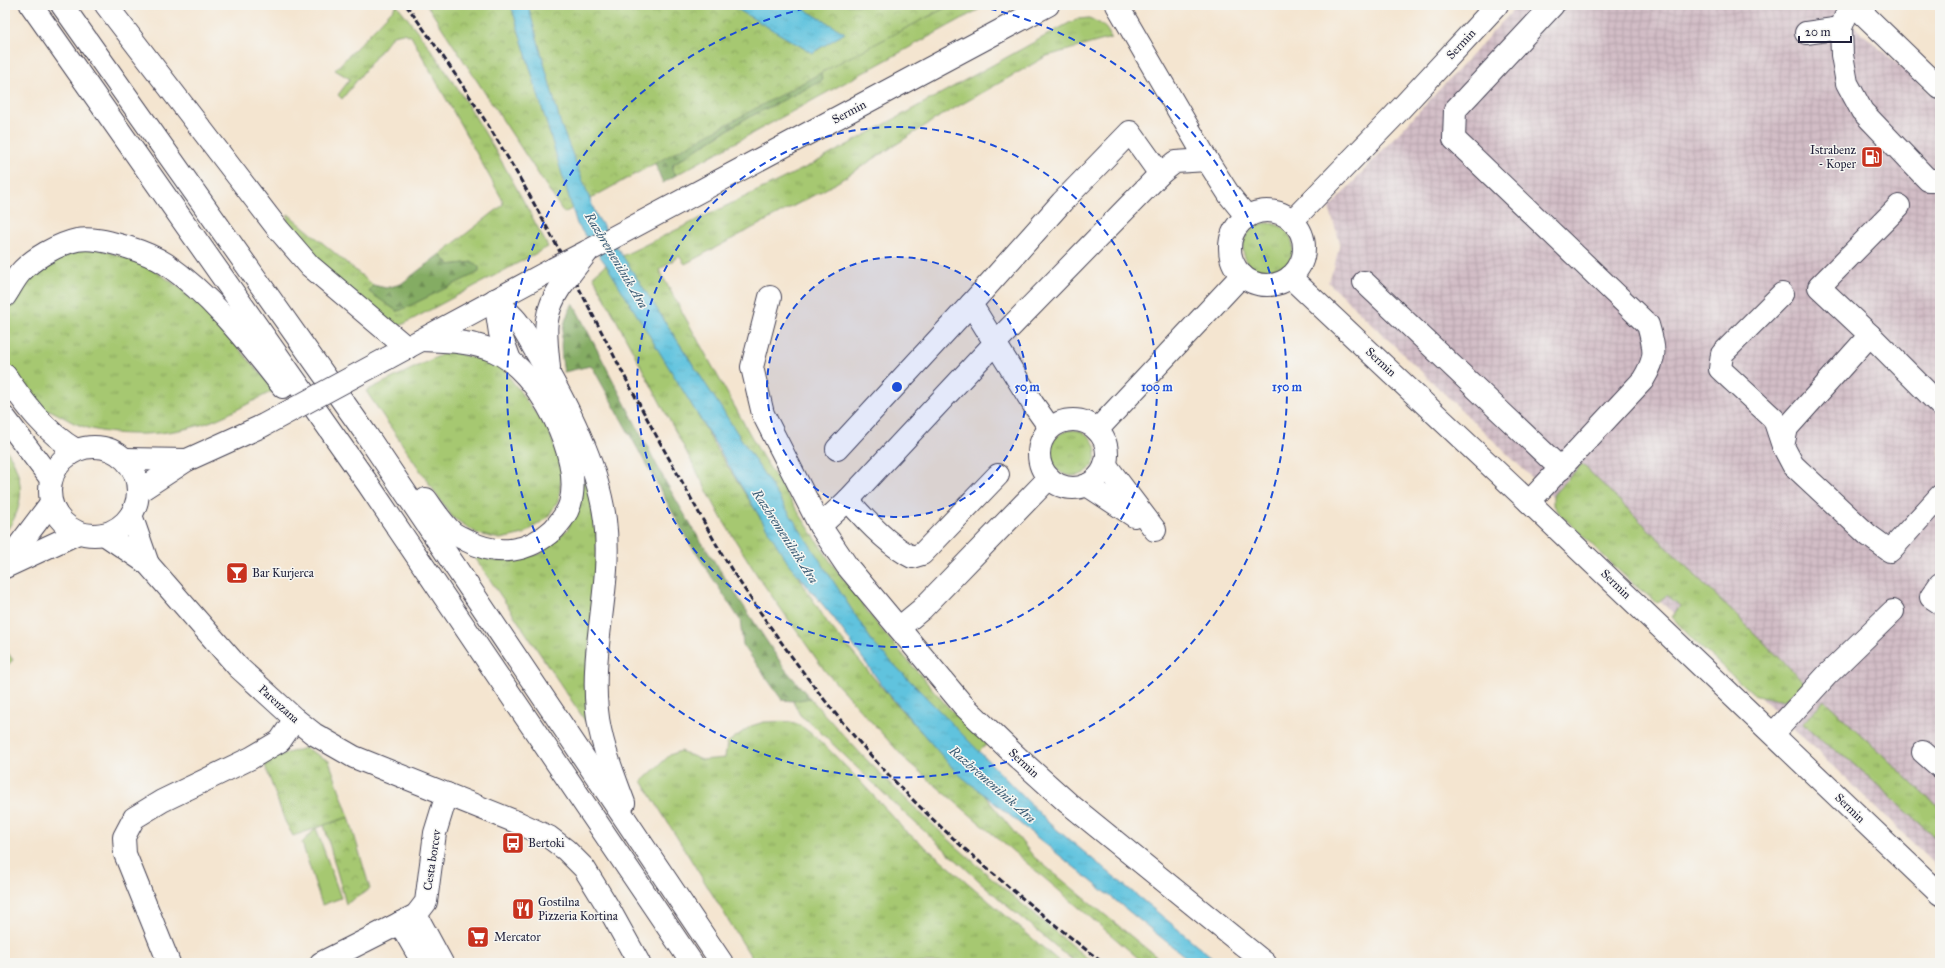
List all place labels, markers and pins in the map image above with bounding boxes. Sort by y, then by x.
place label: Istrabenz - Koper [1810,143,1857,171]
fuel station icon: Istrabenz - Koper [1859,144,1885,170]
centre of rings [890,380,904,394]
bar icon: Bar Kurjerca [224,560,250,586]
place label: Bar Kurjerca [252,566,315,580]
bus stop icon: Bertoki [500,830,526,856]
place label: Bertoki [528,836,565,850]
place label: Gostilna Pizzeria Kortina [538,895,619,923]
restaurant icon: Gostilna Pizzeria Kortina [510,896,536,922]
supermarket icon: Mercator [465,924,491,950]
place label: Mercator [494,930,541,944]

